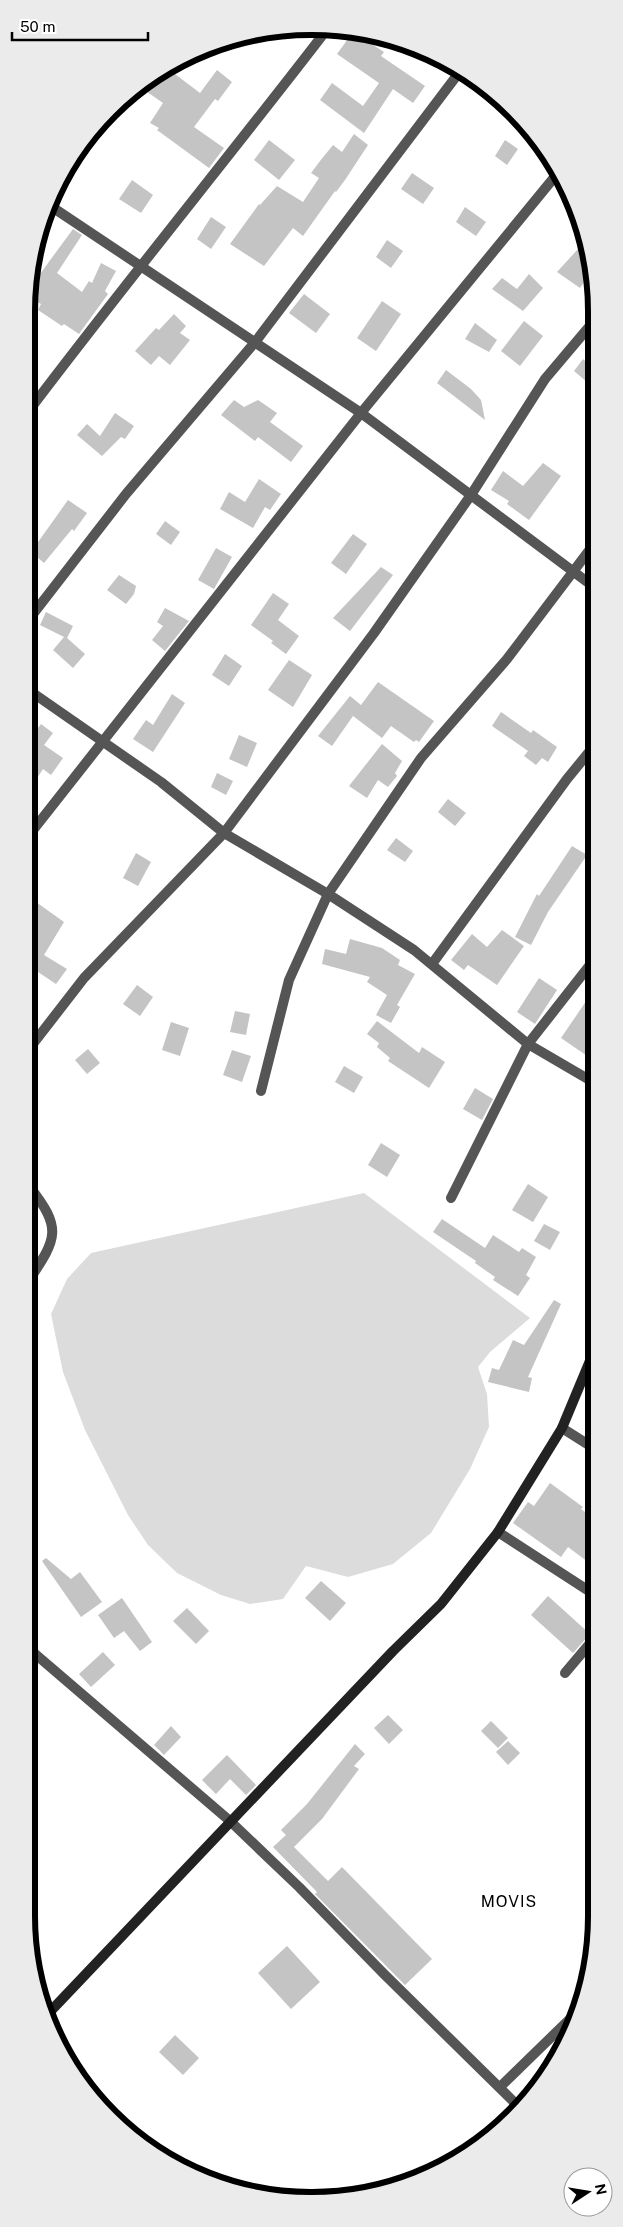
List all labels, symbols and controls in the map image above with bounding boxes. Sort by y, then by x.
scale bar [12,10,149,42]
text: 50 m [20,18,55,35]
district label: MOVIS [481,1892,537,1911]
north arrow [563,2167,613,2217]
text: N [592,2182,610,2196]

